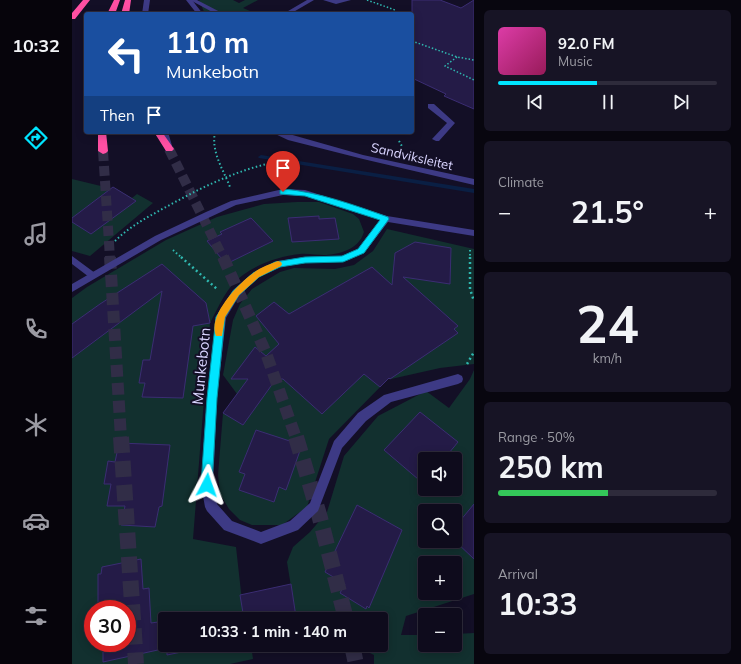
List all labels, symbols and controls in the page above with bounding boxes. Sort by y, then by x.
text: 110 m [166,25,249,60]
icon: left [100,28,152,80]
text: 10:32 [12,34,60,57]
text: 92.0 FM [558,34,614,53]
text: Music [558,53,593,69]
text: Munkebotn [166,60,259,83]
icon: previous [524,91,546,113]
icon: pause [597,91,619,113]
icon: next [670,91,692,113]
icon: arrive [143,104,165,126]
text: Then [100,106,135,125]
icon: directions [22,124,50,152]
street label: Sandviksleitet [369,139,455,173]
pin [266,151,300,192]
icon: arrive [272,157,294,179]
text: Climate [498,174,544,190]
text: 21.5° [571,193,644,231]
text: − [498,198,511,226]
text: + [704,198,717,226]
icon: music [22,220,50,248]
text: 24 [576,291,639,356]
icon: phone [22,315,50,343]
street label: Munkebotn [187,326,215,406]
text: km/h [593,350,622,366]
icon: climate [22,411,50,439]
text: Range · 50% [498,429,575,445]
text: 250 km [498,448,604,486]
map controls [418,452,462,652]
button: sound [418,452,462,496]
position arrow [186,464,228,506]
button: search [418,504,462,548]
icon: car [22,507,50,535]
button: + [418,556,462,600]
text: Arrival [498,566,538,582]
text: 10:33 [498,585,577,623]
speed limit sign: 30 [84,600,136,652]
icon: filters [22,602,50,630]
button: − [418,608,462,652]
text: 10:33 · 1 min · 140 m [199,622,347,641]

